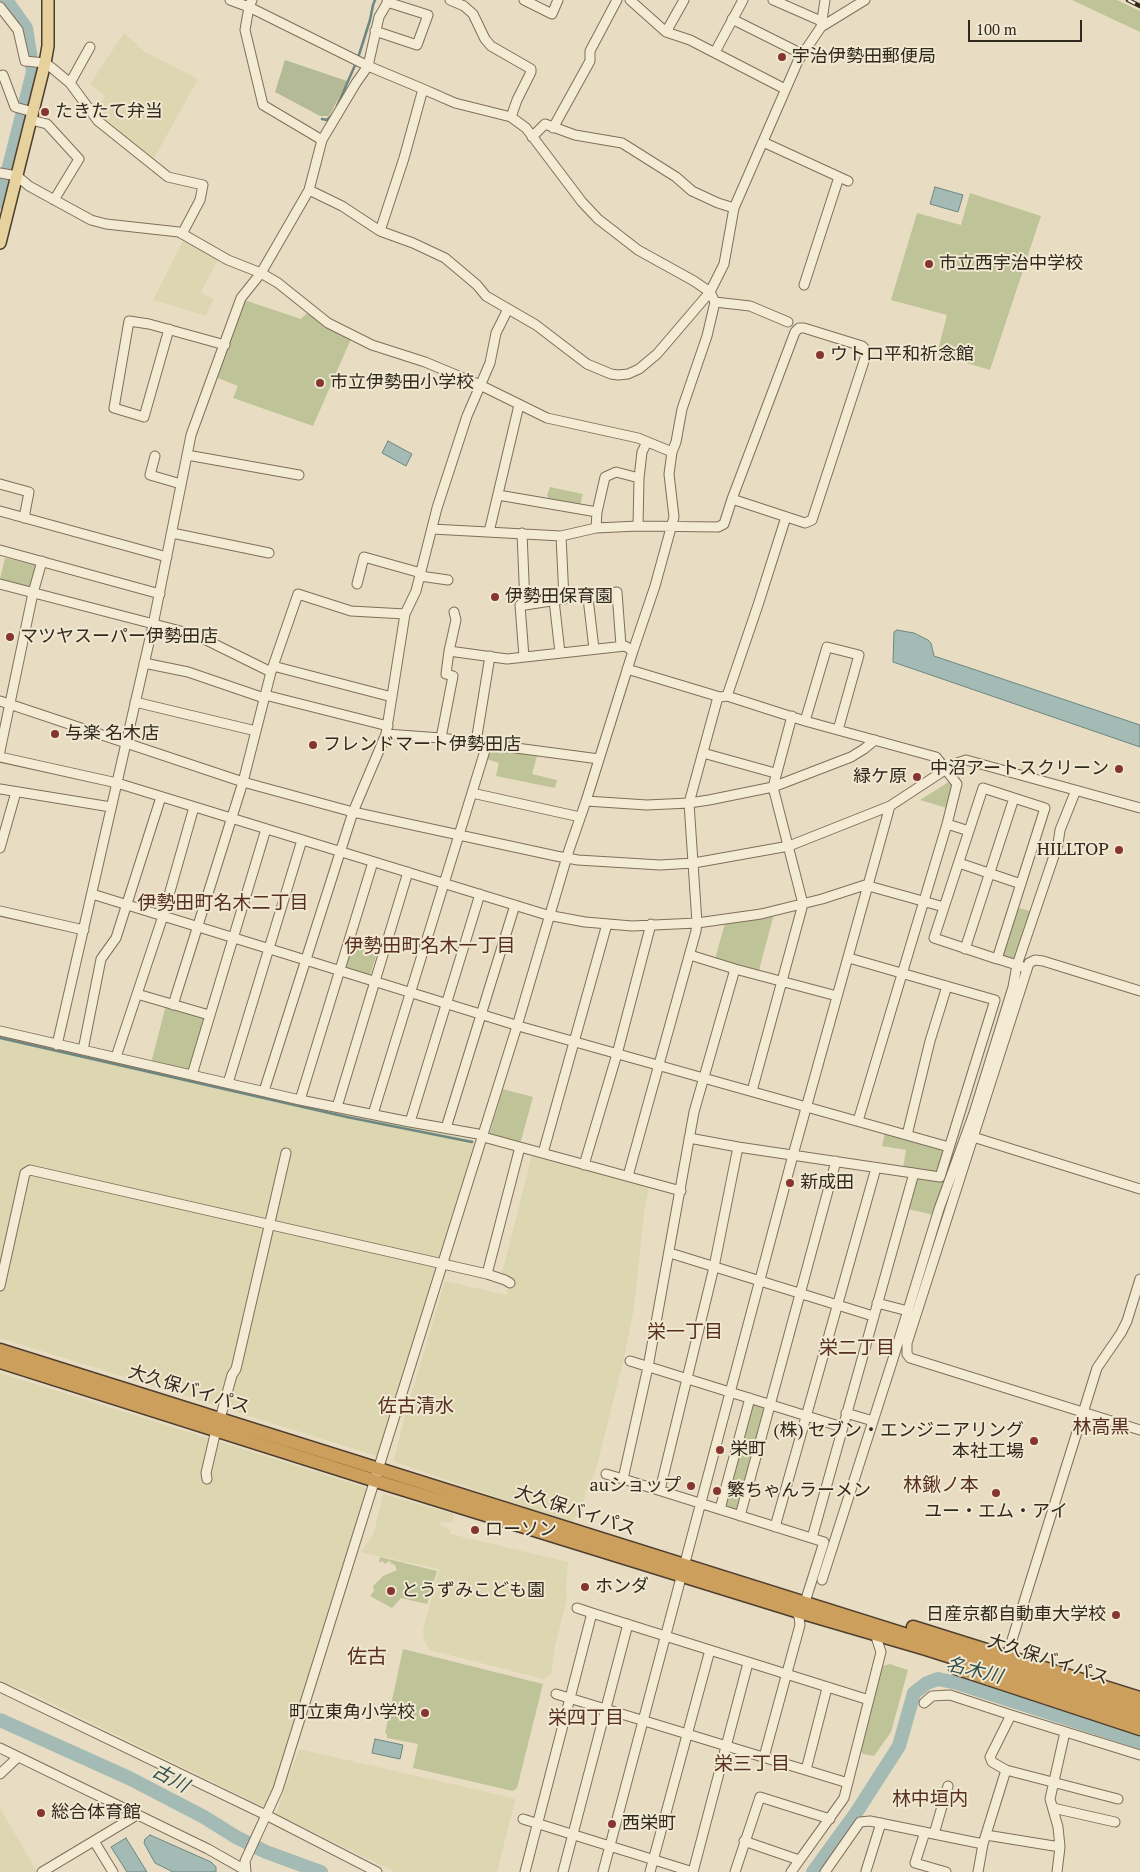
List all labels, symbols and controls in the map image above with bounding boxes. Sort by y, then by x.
scale bar [970,10,1084,42]
text: 100 m [976,19,1017,39]
place label: 宇治伊勢田郵便局 [792,46,936,68]
marker: 宇治伊勢田郵便局 [776,51,788,63]
place label: たきたて弁当 [55,101,163,123]
marker: たきたて弁当 [39,106,51,118]
place label: 市立西宇治中学校 [939,253,1083,275]
marker: 市立西宇治中学校 [923,258,935,270]
place label: ウトロ平和祈念館 [830,344,974,366]
marker: ウトロ平和祈念館 [814,349,826,361]
place label: 市立伊勢田小学校 [330,372,474,394]
marker: 市立伊勢田小学校 [314,377,326,389]
place label: 伊勢田保育園 [505,586,613,608]
marker: 伊勢田保育園 [489,591,501,603]
place label: マツヤスーパー伊勢田店 [20,626,218,648]
marker: マツヤスーパー伊勢田店 [4,631,16,643]
place label: 与楽 名木店 [65,723,159,745]
marker: 与楽 名木店 [49,728,61,740]
place label: フレンドマート伊勢田店 [323,734,521,756]
marker: フレンドマート伊勢田店 [307,739,319,751]
place label: 中沼アートスクリーン [930,758,1109,780]
marker: 中沼アートスクリーン [1113,763,1125,775]
place label: 緑ケ原 [853,766,907,788]
marker: 緑ケ原 [911,771,923,783]
place label: HILLTOP [1037,839,1109,861]
marker: HILLTOP [1113,844,1125,856]
district label: 伊勢田町名木二丁目 [138,893,308,915]
district label: 伊勢田町名木一丁目 [345,936,515,958]
place label: 新成田 [800,1172,854,1194]
marker: 新成田 [784,1177,796,1189]
district label: 栄一丁目 [647,1322,723,1344]
district label: 栄二丁目 [819,1338,895,1360]
street label: 大久保バイパス [126,1361,252,1419]
district label: 佐古清水 [378,1396,454,1418]
district label: 林高黒 [1073,1417,1129,1439]
place label: (株) セブン・エンジニアリング 本社工場 [773,1420,1024,1462]
marker: (株) セブン・エンジニアリング 本社工場 [1028,1435,1040,1447]
place label: 栄町 [730,1439,766,1461]
marker: 栄町 [714,1444,726,1456]
place label: auショップ [590,1475,681,1497]
district label: 林鍬ノ本 [903,1475,979,1497]
marker: auショップ [685,1480,697,1492]
place label: 繁ちゃんラーメン [727,1480,871,1502]
street label: 大久保バイパス [512,1481,638,1541]
marker: 繁ちゃんラーメン [711,1485,723,1497]
marker: ユー・エム・アイ [990,1487,1002,1499]
place label: ユー・エム・アイ [924,1501,1068,1523]
place label: ローソン [485,1519,557,1541]
marker: ローソン [469,1524,481,1536]
place label: ホンダ [595,1576,649,1598]
place label: とうずみこども園 [401,1580,545,1602]
marker: ホンダ [579,1581,591,1593]
marker: とうずみこども園 [385,1585,397,1597]
place label: 日産京都自動車大学校 [926,1604,1106,1626]
marker: 日産京都自動車大学校 [1110,1609,1122,1621]
street label: 大久保バイパス [985,1630,1111,1690]
district label: 佐古 [347,1645,387,1669]
water label: 名木川 [944,1653,1004,1689]
place label: 町立東角小学校 [289,1702,415,1724]
marker: 町立東角小学校 [419,1707,431,1719]
district label: 栄四丁目 [548,1708,624,1730]
district label: 栄三丁目 [714,1754,790,1776]
water label: 古川 [148,1760,192,1798]
district label: 林中垣内 [892,1789,968,1811]
place label: 総合体育館 [51,1802,141,1824]
marker: 総合体育館 [35,1807,47,1819]
place label: 西栄町 [622,1813,676,1835]
marker: 西栄町 [606,1818,618,1830]

